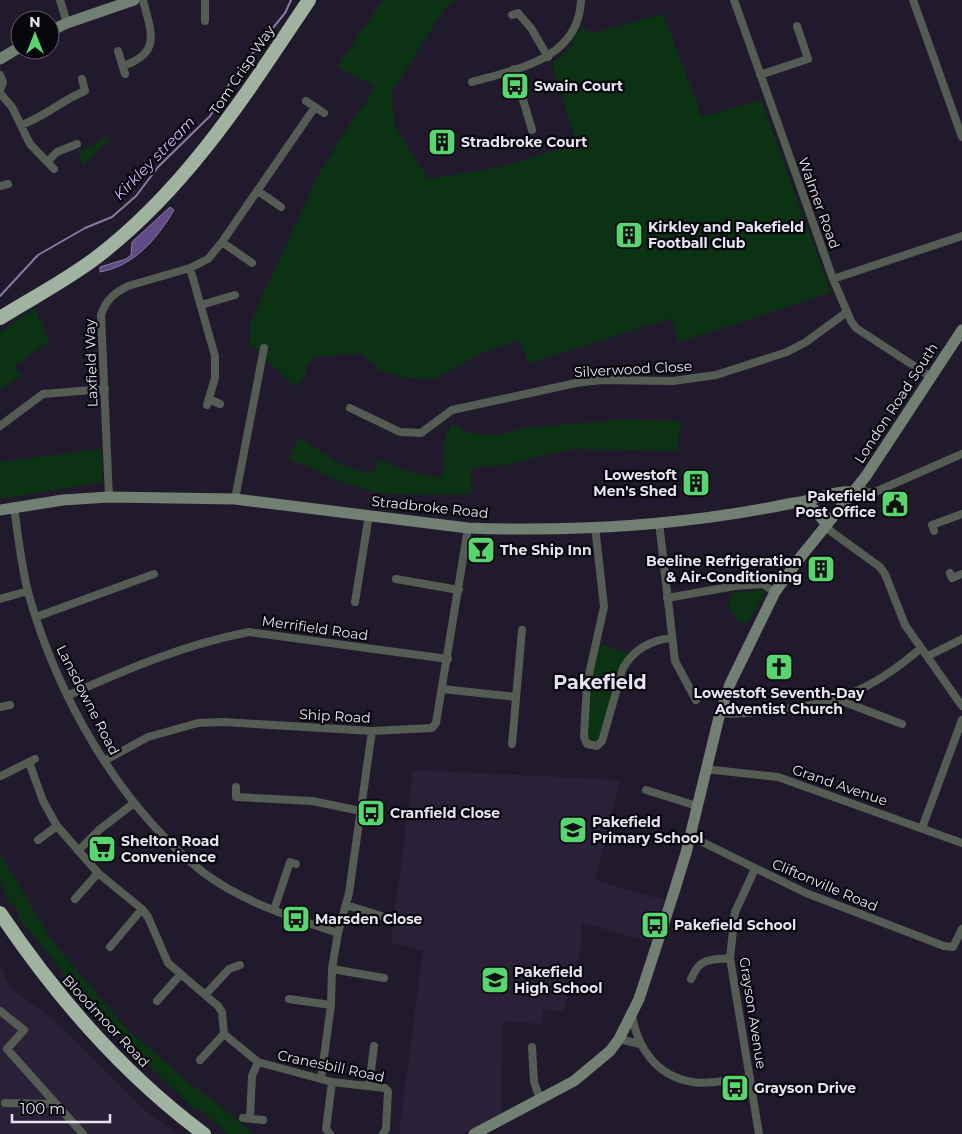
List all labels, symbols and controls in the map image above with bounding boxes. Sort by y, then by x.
north arrow [10,10,60,60]
text: N [29,13,41,31]
street label: Tom Crisp Way [205,21,279,118]
bus stop icon: Swain Court [500,71,530,101]
place label: Swain Court [534,77,623,95]
water label: Kirkley stream [109,112,199,204]
building icon: Stradbroke Court [427,127,457,157]
place label: Stradbroke Court [461,133,587,151]
street label: Walmer Road [794,155,844,251]
place label: Kirkley and Pakefield Football Club [648,218,804,252]
building icon: Kirkley and Pakefield Football Club [614,220,644,250]
street label: Laxfield Way [80,318,102,407]
street label: London Road South [850,339,942,467]
street label: Silverwood Close [573,357,693,381]
place label: Lowestoft Men's Shed [593,466,677,500]
building icon: Lowestoft Men's Shed [681,468,711,498]
place label: Pakefield Post Office [795,487,876,521]
public building icon: Pakefield Post Office [880,489,910,519]
street label: Stradbroke Road [371,492,489,522]
bar icon: The Ship Inn [466,535,496,565]
place label: The Ship Inn [500,541,592,559]
place label: Beeline Refrigeration & Air-Conditioning [646,552,802,586]
building icon: Beeline Refrigeration & Air-Conditioning [806,554,836,584]
street label: Merrifield Road [261,612,369,644]
street label: Lansdowne Road [52,642,124,758]
church icon: Lowestoft Seventh-Day Adventist Church [764,652,794,682]
district label: Pakefield [553,671,647,694]
place label: Lowestoft Seventh-Day Adventist Church [694,684,865,718]
street label: Ship Road [299,705,371,727]
street label: Grand Avenue [790,760,890,810]
bus stop icon: Cranfield Close [356,798,386,828]
place label: Cranfield Close [390,804,500,822]
place label: Pakefield Primary School [592,813,703,847]
school or university icon: Pakefield Primary School [558,815,588,845]
place label: Shelton Road Convenience [121,832,219,866]
supermarket icon: Shelton Road Convenience [87,834,117,864]
street label: Cliftonville Road [769,855,881,915]
bus stop icon: Marsden Close [281,904,311,934]
place label: Marsden Close [315,910,423,928]
bus stop icon: Pakefield School [640,910,670,940]
place label: Pakefield School [674,916,796,934]
street label: Grayson Avenue [735,956,771,1070]
place label: Pakefield High School [514,963,602,997]
school or university icon: Pakefield High School [480,965,510,995]
street label: Bloodmoor Road [59,971,153,1071]
street label: Cranesbill Road [276,1046,386,1086]
bus stop icon: Grayson Drive [720,1073,750,1103]
place label: Grayson Drive [754,1079,856,1097]
scale bar [12,1092,110,1124]
text: 100 m [20,1099,65,1118]

